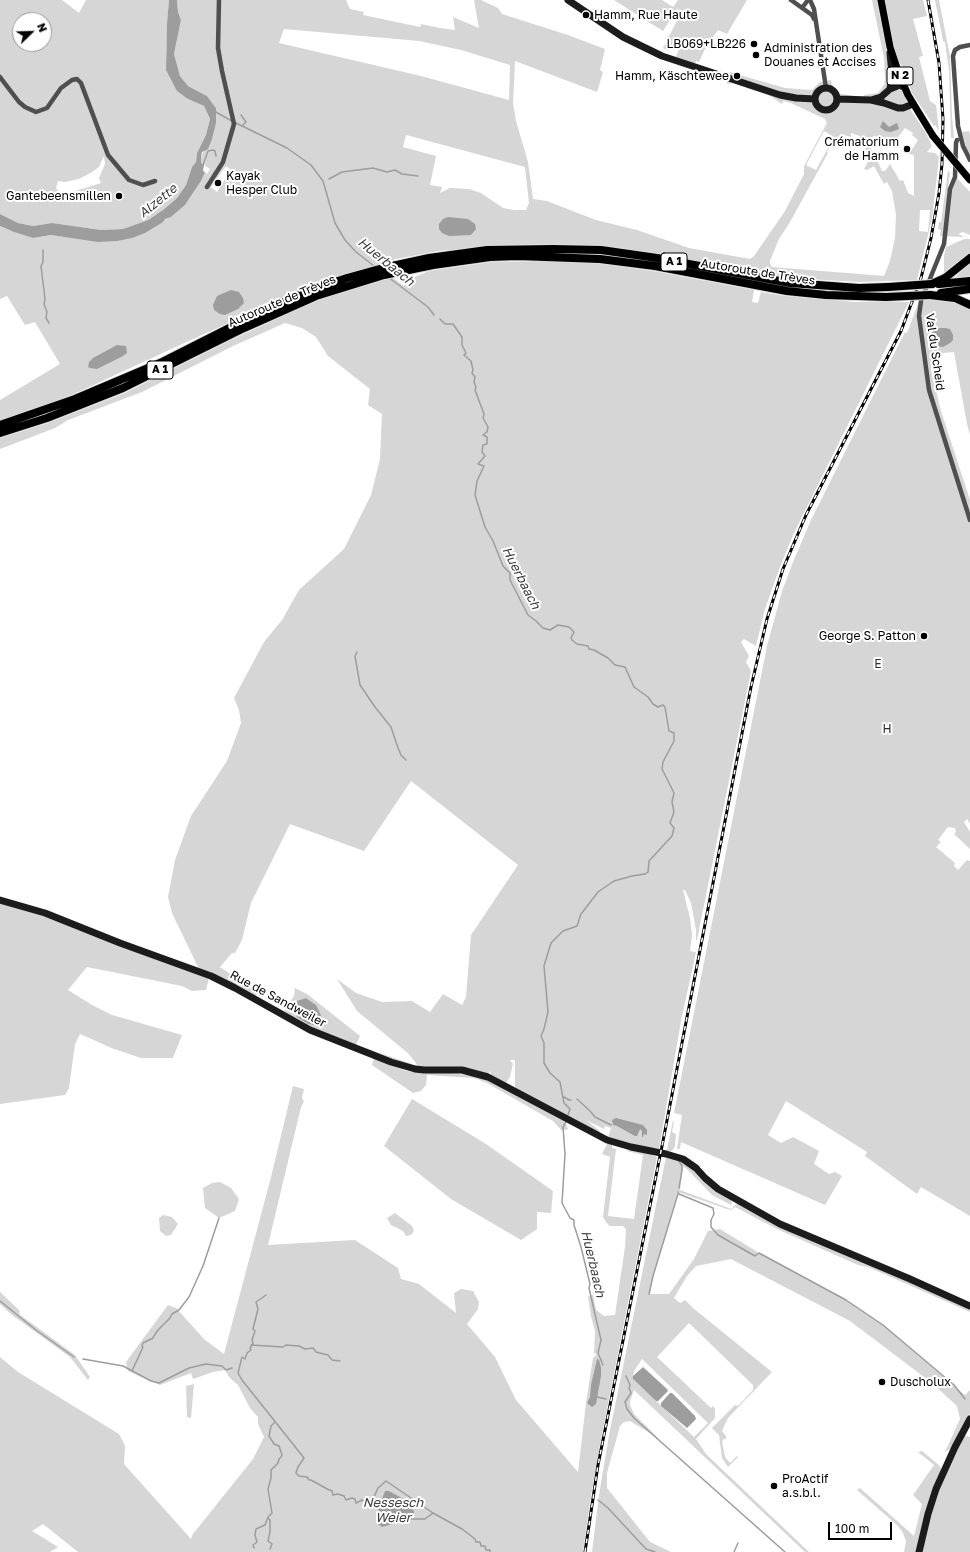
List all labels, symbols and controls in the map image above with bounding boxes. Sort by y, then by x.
place label: Hamm, Rue Haute [594,8,698,22]
marker: Hamm, Rue Haute [581,10,591,20]
north arrow [12,12,52,52]
text: N [35,21,50,34]
place label: LB069+LB226 [667,37,746,51]
marker: LB069+LB226 [749,39,759,49]
place label: Administration des Douanes et Accises [764,41,876,69]
marker: Administration des Douanes et Accises [751,50,761,60]
road number: N 2 [887,67,913,85]
place label: Hamm, Käschtewee [615,69,729,83]
marker: Hamm, Käschtewee [732,71,742,81]
place label: Crématorium de Hamm [824,135,899,163]
marker: Crématorium de Hamm [902,144,912,154]
place label: Kayak Hesper Club [226,169,297,197]
marker: Kayak Hesper Club [213,178,223,188]
water label: Alzette [136,181,180,221]
place label: Gantebeensmillen [6,189,111,203]
marker: Gantebeensmillen [114,191,124,201]
water label: Huerbaach [355,235,417,289]
road number: A 1 [661,253,687,271]
street label: Autoroute de Trèves [700,256,816,288]
street label: Autoroute de Trèves [226,272,338,330]
street label: Val du Scheid [922,313,948,391]
road number: A 1 [147,361,173,379]
water label: Huerbaach [499,544,543,612]
place label: George S. Patton [819,629,916,643]
marker: George S. Patton [919,631,929,641]
park label: E [874,657,882,671]
park label: H [882,722,892,736]
street label: Rue de Sandweiler [227,968,329,1030]
water label: Huerbaach [578,1229,608,1299]
place label: Duscholux [890,1375,951,1389]
marker: Duscholux [877,1377,887,1387]
place label: ProActif a.s.b.l. [782,1472,828,1500]
marker: ProActif a.s.b.l. [769,1481,779,1491]
water label: Nessesch Weier [363,1495,423,1526]
scale bar [830,1514,894,1540]
text: 100 m [835,1521,869,1536]

